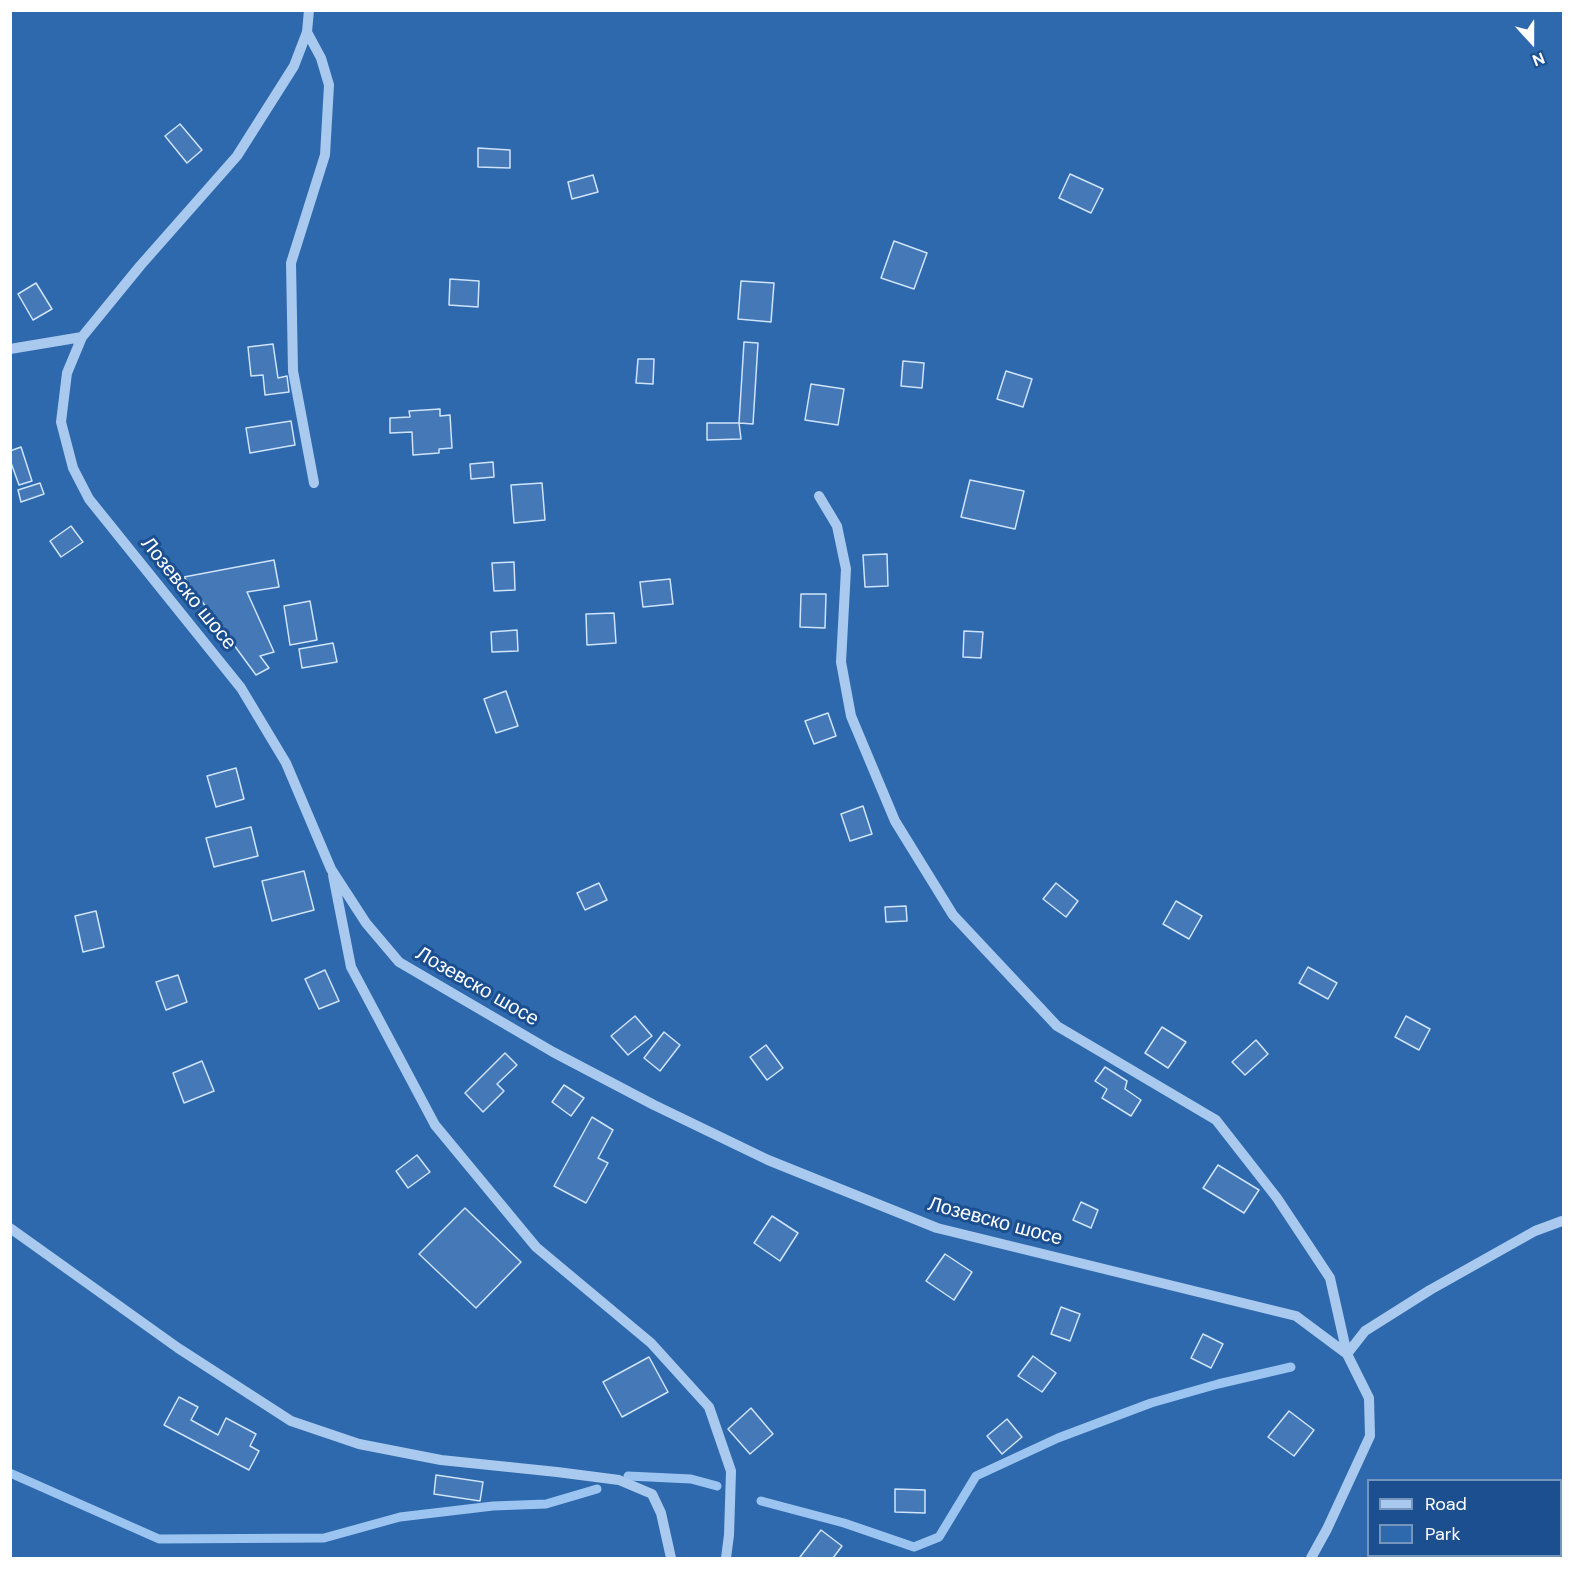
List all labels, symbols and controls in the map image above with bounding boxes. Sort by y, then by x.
north arrow [1502,12,1562,72]
text: N [1529,47,1548,71]
street label: Лозевско шосе [135,533,241,655]
street label: Лозевско шосе [411,942,543,1032]
street label: Лозевско шосе [925,1193,1065,1251]
legend [1367,1479,1562,1557]
text: Road [1425,1492,1467,1516]
text: Park [1425,1522,1461,1546]

